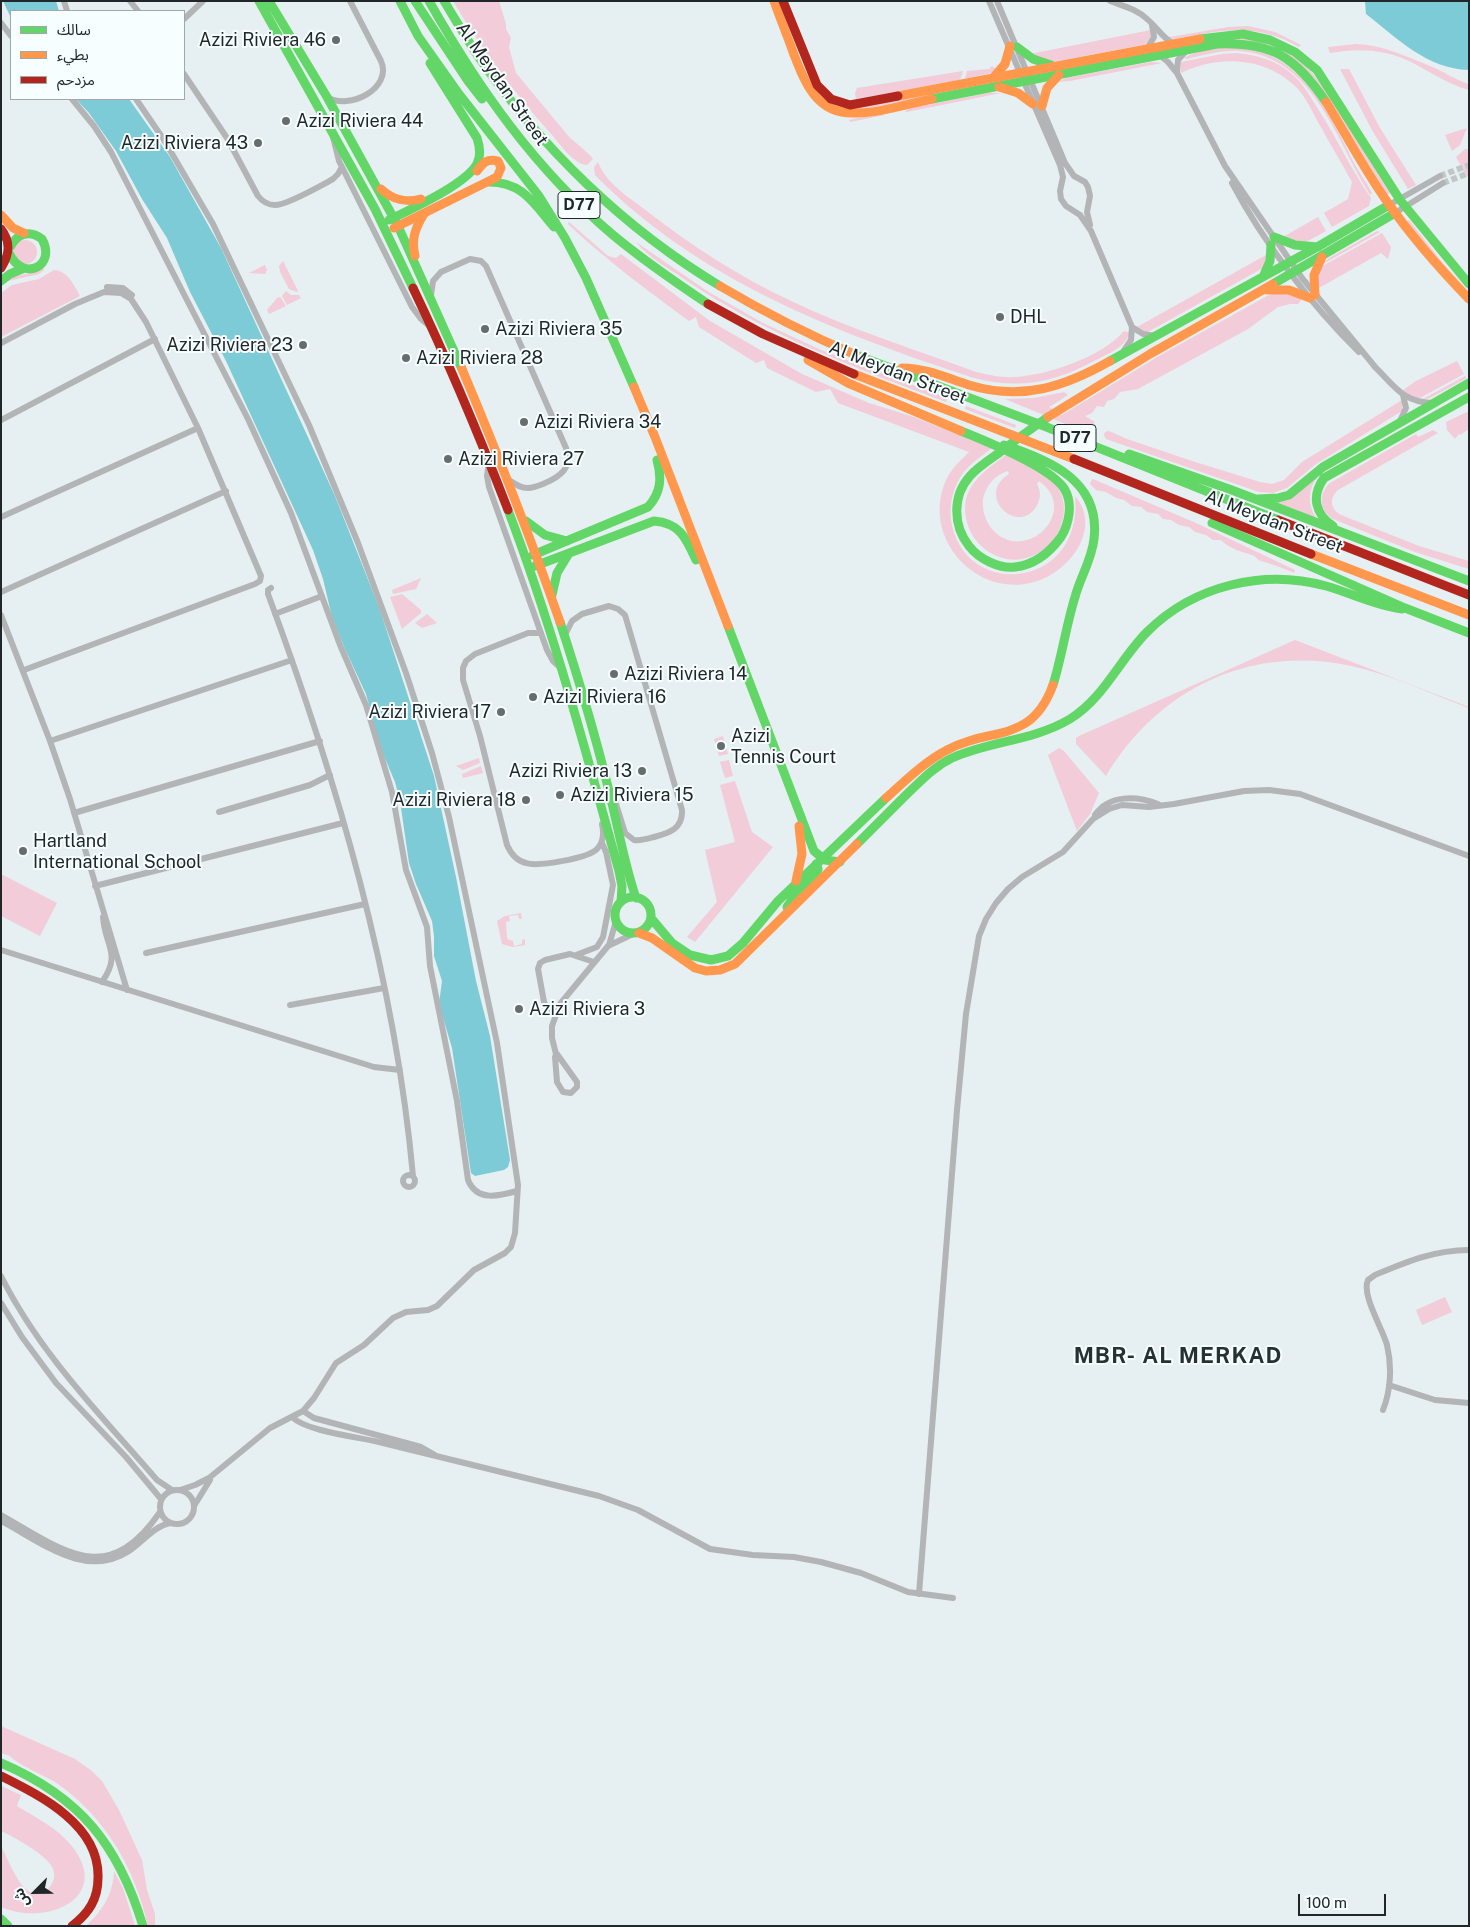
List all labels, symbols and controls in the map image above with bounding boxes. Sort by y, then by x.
legend [10,10,185,100]
street label: Al Meydan Street [451,18,553,150]
text: سالك [57,21,91,38]
place label: Azizi Riviera 46 [199,29,326,51]
marker: Azizi Riviera 46 [330,34,342,46]
text: بطيء [57,46,89,63]
text: مزدحم [57,71,95,88]
place label: Azizi Riviera 44 [296,110,423,132]
marker: Azizi Riviera 44 [280,115,292,127]
place label: Azizi Riviera 43 [121,132,248,154]
marker: Azizi Riviera 43 [252,137,264,149]
road number: D77 [558,192,600,218]
place label: DHL [1010,306,1047,328]
marker: DHL [994,311,1006,323]
place label: Azizi Riviera 35 [495,318,623,340]
marker: Azizi Riviera 35 [479,323,491,335]
place label: Azizi Riviera 23 [166,334,293,356]
street label: Al Meydan Street [826,337,970,409]
marker: Azizi Riviera 23 [297,339,309,351]
place label: Azizi Riviera 28 [416,347,543,369]
marker: Azizi Riviera 28 [400,352,412,364]
place label: Azizi Riviera 34 [534,411,661,433]
marker: Azizi Riviera 34 [518,416,530,428]
road number: D77 [1054,424,1096,452]
place label: Azizi Riviera 27 [458,448,584,470]
marker: Azizi Riviera 27 [442,453,454,465]
street label: Al Meydan Street [1202,486,1346,558]
place label: Azizi Riviera 14 [624,663,747,685]
marker: Azizi Riviera 14 [608,668,620,680]
place label: Azizi Riviera 16 [543,686,666,708]
marker: Azizi Riviera 16 [527,691,539,703]
place label: Azizi Riviera 17 [368,701,491,723]
marker: Azizi Riviera 17 [495,706,507,718]
place label: Azizi Tennis Court [731,725,836,768]
marker: Azizi Tennis Court [715,740,727,752]
place label: Azizi Riviera 13 [509,760,632,782]
marker: Azizi Riviera 13 [636,765,648,777]
place label: Azizi Riviera 15 [570,784,694,806]
place label: Azizi Riviera 18 [392,789,516,811]
marker: Azizi Riviera 15 [554,789,566,801]
marker: Azizi Riviera 18 [520,794,532,806]
place label: Hartland International School [33,830,202,872]
marker: Hartland International School [17,845,29,857]
place label: Azizi Riviera 3 [529,998,645,1020]
marker: Azizi Riviera 3 [513,1003,525,1015]
district label: MBR- AL MERKAD [1072,1343,1284,1369]
north arrow [10,1867,60,1917]
scale bar [1300,1884,1388,1916]
text: ش [10,1886,32,1910]
text: 100 m [1306,1894,1347,1911]

